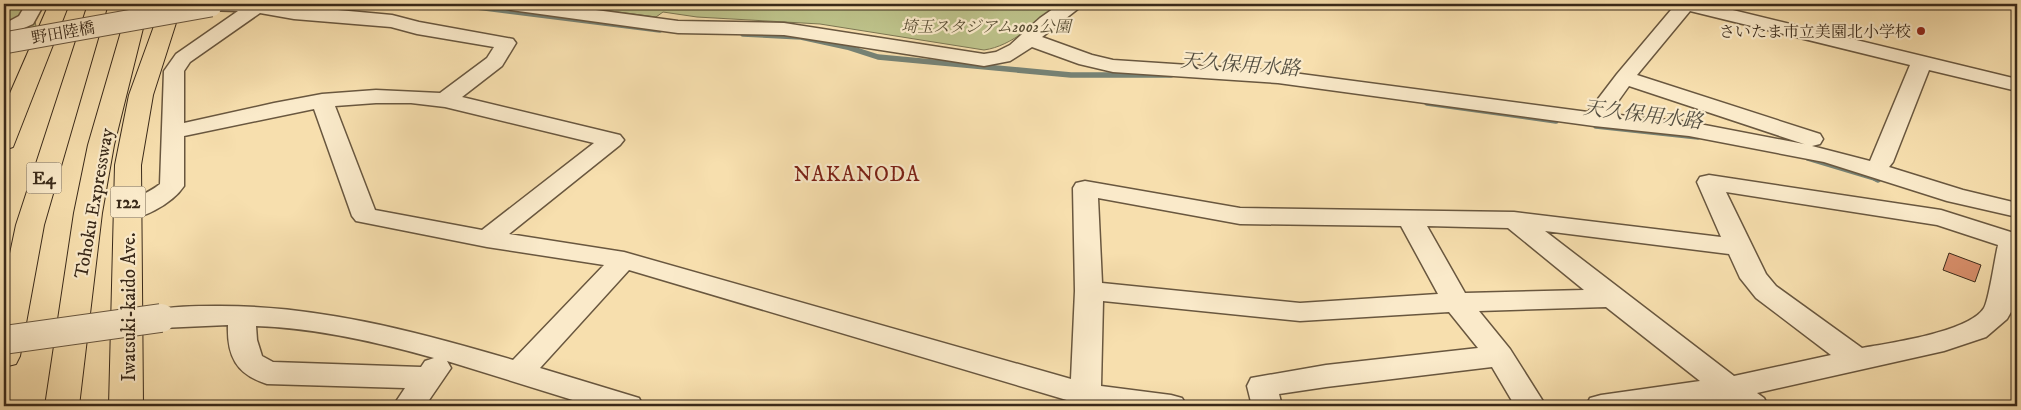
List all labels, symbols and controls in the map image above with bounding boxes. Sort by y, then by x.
park label: 埼玉スタジアム2002公園 [901,17,1074,37]
street label: 野田陸橋 [30,18,96,48]
place label: さいたま市立美園北小学校 [1719,22,1911,42]
marker: さいたま市立美園北小学校 [1915,25,1927,37]
water label: 天久保用水路 [1179,49,1303,82]
water label: 天久保用水路 [1582,96,1706,135]
street label: Tohoku Expressway [70,125,119,280]
road number: E4 [27,162,62,194]
district label: NAKANODA [794,162,920,188]
road number: 122 [110,186,146,218]
street label: Iwatsuki-kaido Ave. [118,233,141,381]

